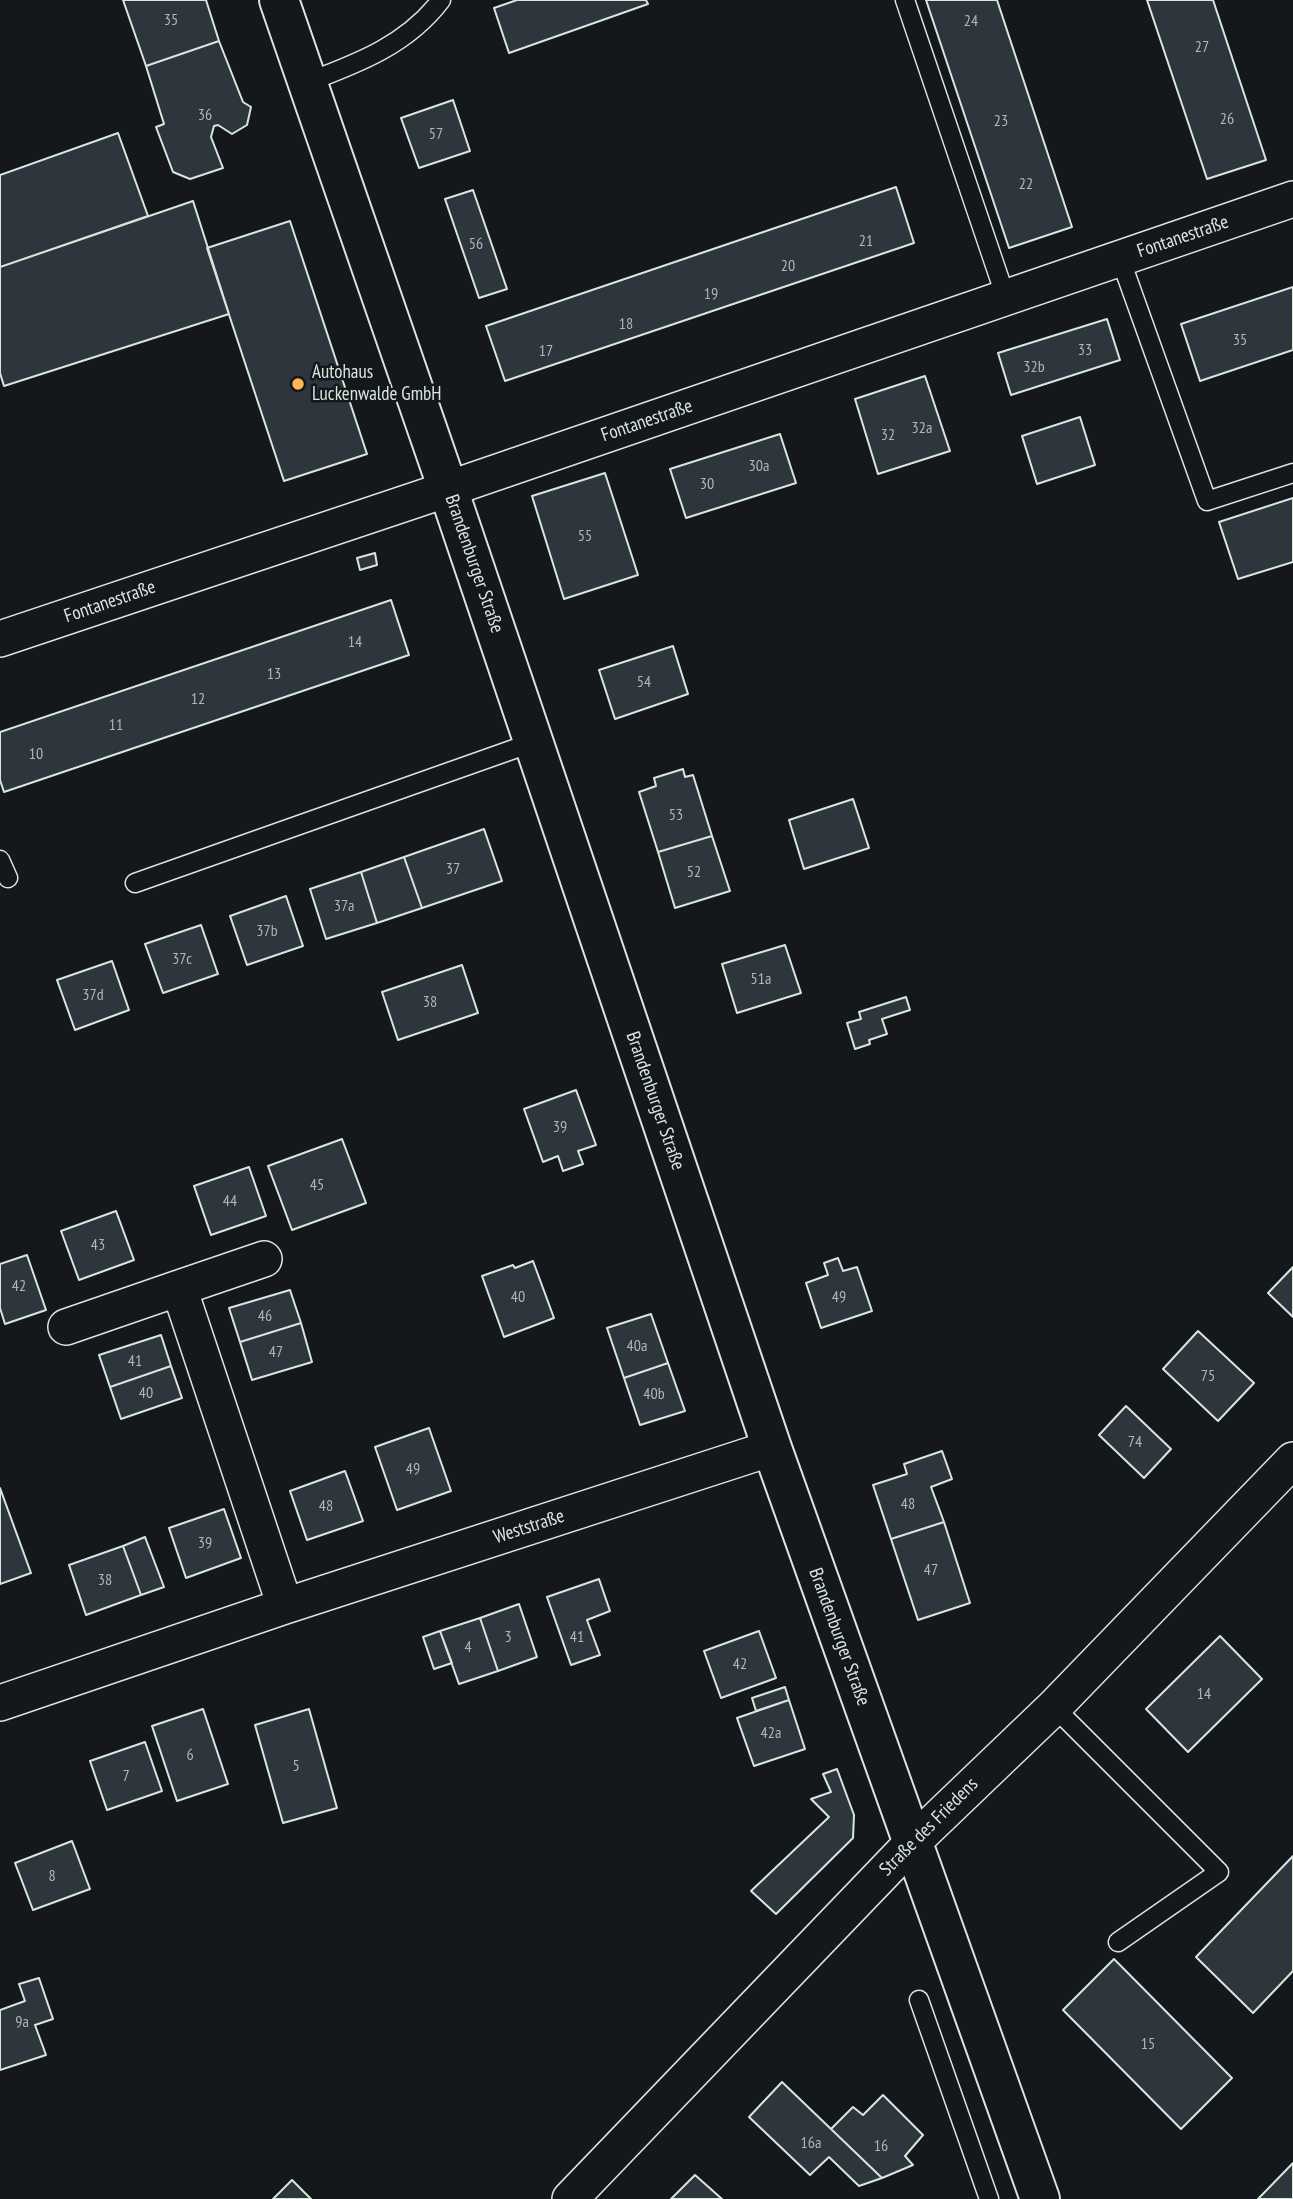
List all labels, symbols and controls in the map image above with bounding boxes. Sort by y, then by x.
house number: 35 [164,10,178,30]
house number: 24 [964,11,978,31]
house number: 27 [1195,37,1209,57]
house number: 36 [198,105,212,125]
house number: 26 [1220,109,1234,129]
house number: 23 [994,111,1008,131]
house number: 57 [429,124,443,144]
house number: 22 [1019,174,1033,194]
street label: Fontanestraße [1134,211,1232,263]
house number: 21 [859,231,873,251]
house number: 56 [469,234,483,254]
house number: 20 [781,256,795,276]
house number: 19 [704,284,718,304]
house number: 18 [619,314,633,334]
house number: 35 [1233,330,1247,350]
house number: 33 [1078,340,1092,360]
house number: 17 [539,341,553,361]
house number: 32b [1023,357,1045,377]
place label: Autohaus Luckenwalde GmbH [312,362,441,406]
marker: Autohaus Luckenwalde GmbH [290,376,306,392]
street label: Fontanestraße [598,395,696,447]
house number: 32a [912,418,932,438]
house number: 32 [881,425,895,445]
house number: 30a [749,456,769,476]
house number: 30 [700,474,714,494]
street label: Brandenburger Straße [440,492,508,636]
house number: 55 [578,526,592,546]
street label: Fontanestraße [61,576,159,628]
house number: 14 [348,632,362,652]
house number: 13 [267,664,281,684]
house number: 54 [637,672,651,692]
house number: 12 [191,689,205,709]
house number: 11 [109,715,123,735]
house number: 10 [29,744,43,764]
house number: 53 [669,805,683,825]
house number: 37 [446,859,460,879]
house number: 52 [687,862,701,882]
house number: 37a [334,896,354,916]
house number: 37b [256,921,278,941]
house number: 37c [172,949,192,969]
house number: 51a [751,969,771,989]
house number: 37d [82,985,104,1005]
house number: 38 [423,992,437,1012]
street label: Brandenburger Straße [621,1029,689,1173]
house number: 39 [553,1117,567,1137]
house number: 45 [310,1175,324,1195]
house number: 44 [223,1191,237,1211]
house number: 43 [91,1235,105,1255]
house number: 42 [12,1276,26,1296]
house number: 40 [511,1287,525,1307]
house number: 49 [832,1287,846,1307]
house number: 46 [258,1306,272,1326]
house number: 40a [627,1336,647,1356]
house number: 47 [269,1342,283,1362]
house number: 41 [128,1351,142,1371]
house number: 75 [1201,1366,1215,1386]
house number: 40 [139,1383,153,1403]
house number: 40b [643,1384,665,1404]
house number: 74 [1128,1432,1142,1452]
house number: 49 [406,1459,420,1479]
house number: 48 [901,1494,915,1514]
house number: 48 [319,1496,333,1516]
street label: Weststraße [491,1505,567,1549]
house number: 39 [198,1533,212,1553]
house number: 47 [924,1560,938,1580]
street label: Brandenburger Straße [804,1565,874,1709]
house number: 38 [98,1570,112,1590]
house number: 3 [504,1627,512,1647]
house number: 41 [570,1627,584,1647]
house number: 4 [464,1637,472,1657]
house number: 42 [733,1654,747,1674]
house number: 14 [1197,1684,1211,1704]
house number: 42a [761,1723,781,1743]
house number: 6 [186,1745,194,1765]
house number: 5 [292,1756,300,1776]
house number: 7 [122,1766,130,1786]
street label: Straße des Friedens [875,1773,983,1881]
house number: 8 [48,1866,56,1886]
house number: 9a [15,2012,29,2032]
house number: 15 [1141,2034,1155,2054]
house number: 16a [801,2133,821,2153]
house number: 16 [874,2136,888,2156]

